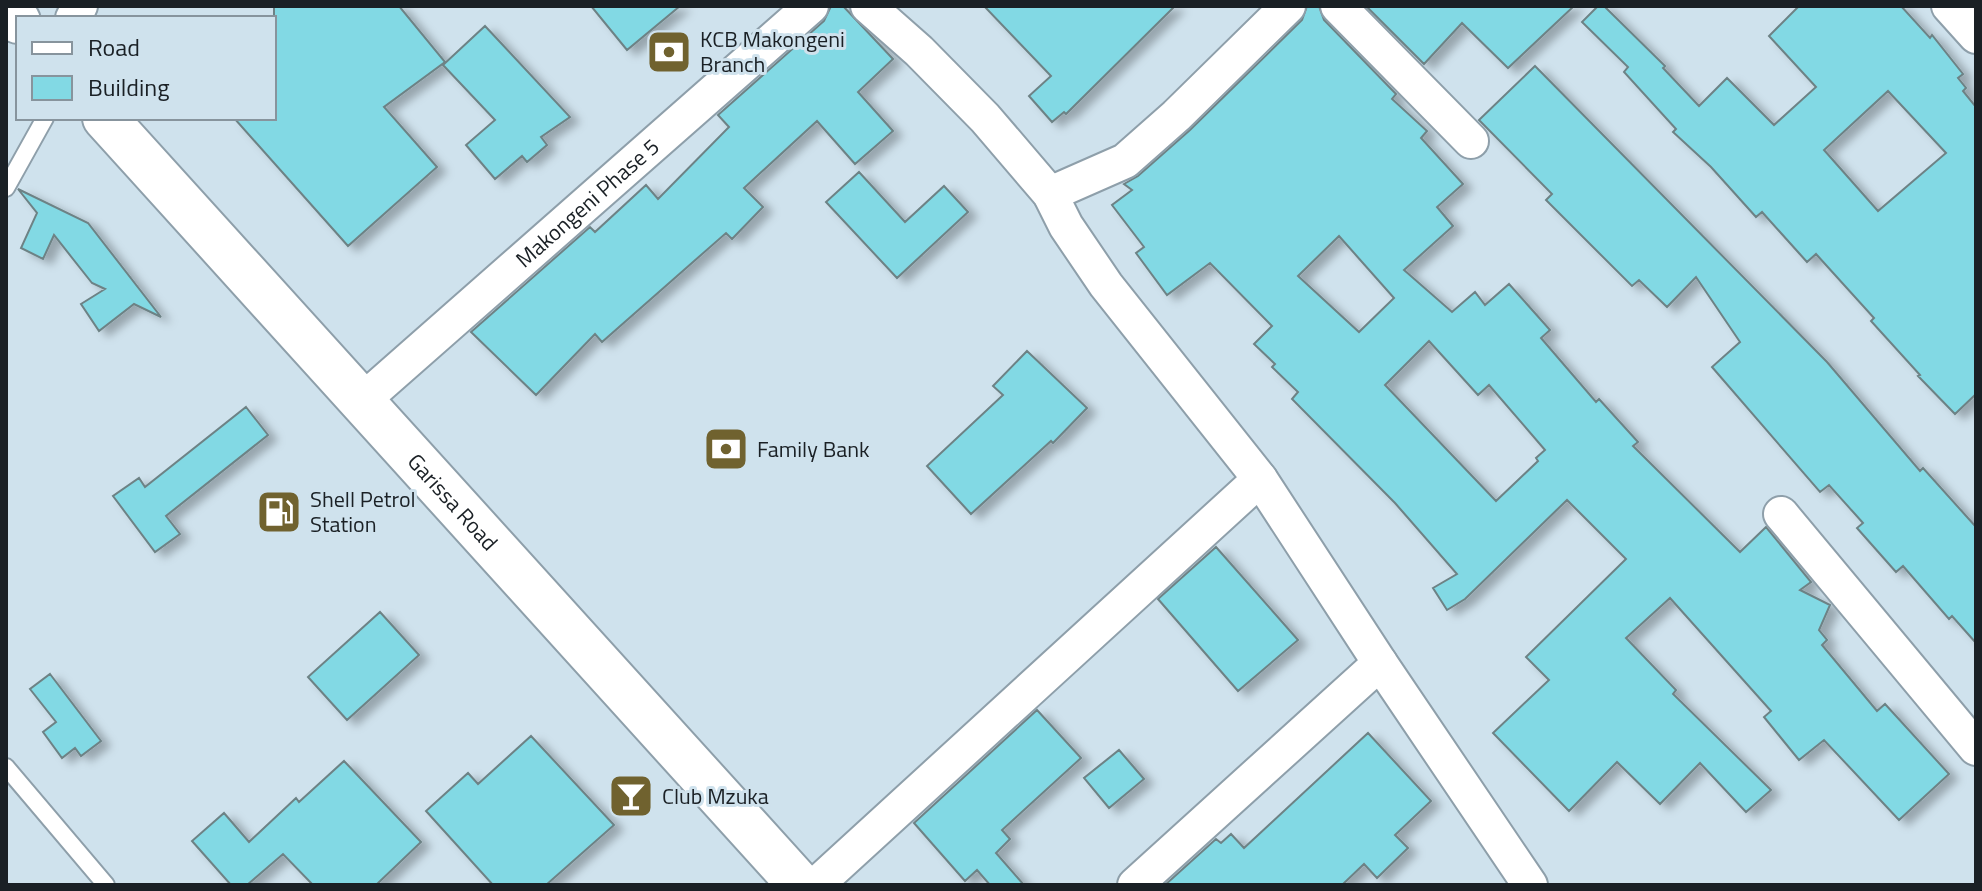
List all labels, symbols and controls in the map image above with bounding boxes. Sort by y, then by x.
legend [16,16,276,120]
place label: KCB Makongeni Branch [700,22,845,81]
bank icon: KCB Makongeni Branch [645,28,693,76]
text: Road [88,29,140,65]
text: Building [88,69,170,105]
street label: Makongeni Phase 5 [508,130,667,276]
bank icon: Family Bank [702,425,750,473]
place label: Family Bank [757,432,870,466]
street label: Garissa Road [400,446,506,558]
place label: Shell Petrol Station [310,482,416,541]
fuel station icon: Shell Petrol Station [255,488,303,536]
bar icon: Club Mzuka [607,772,655,820]
place label: Club Mzuka [662,779,769,813]

